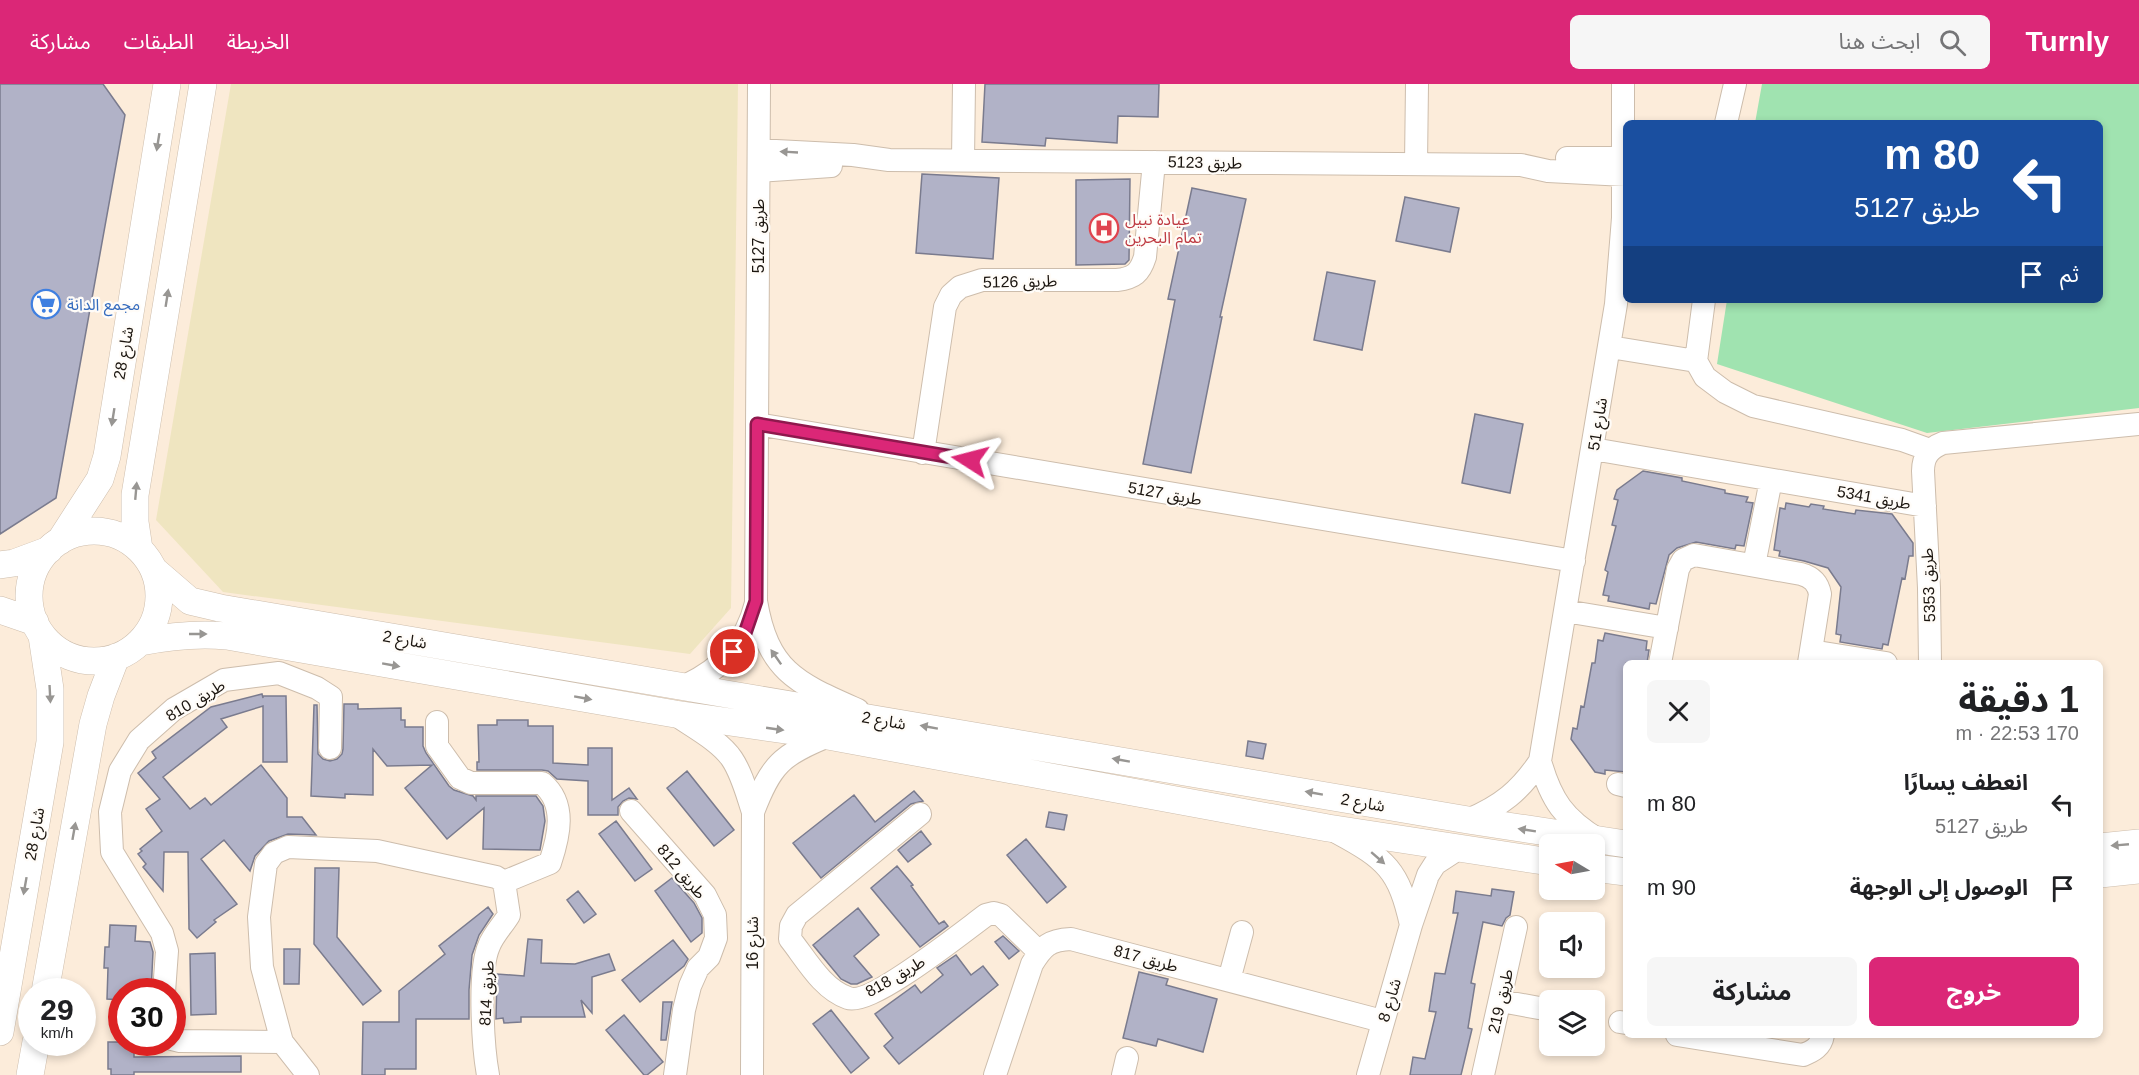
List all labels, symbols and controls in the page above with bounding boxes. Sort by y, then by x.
search box [1570,15,1990,69]
icon: search [1936,26,1969,59]
text: Turnly [2026,26,2109,57]
text: ابحث هنا [1839,29,1921,54]
text: مشاركة [30,30,91,53]
text: الطبقات [124,30,194,53]
text: الخريطة [227,30,290,53]
text: 80 m [1884,131,1980,178]
one-way arrow [153,132,162,151]
icon: left [2001,144,2079,222]
one-way arrow [780,147,799,156]
street label: طريق 5123 [1168,153,1243,174]
text: طريق 5127 [1854,193,1980,223]
street label: طريق 5127 [750,199,769,273]
place label: عيادة نبيل تمام البحرين [1125,211,1202,250]
hospital icon: عيادة نبيل تمام البحرين [1088,212,1120,244]
icon: arrive [2015,258,2048,291]
text: ثم [2060,262,2079,287]
street label: طريق 5126 [983,272,1058,293]
supermarket icon: مجمع الدانة [30,288,62,320]
one-way arrow [163,289,172,308]
place label: مجمع الدانة [67,296,140,317]
street label: شارع 28 [110,325,140,382]
street label: شارع 51 [1585,396,1614,452]
one-way arrow [108,408,117,427]
position arrow [938,428,1002,492]
street label: طريق 5127 [1126,479,1203,510]
one-way arrow [131,481,141,500]
street label: طريق 5341 [1835,483,1912,514]
street label: طريق 5353 [1919,547,1940,622]
pin [707,626,758,677]
street label: شارع 2 [381,627,428,656]
one-way arrow [189,629,208,639]
icon: arrive [716,635,749,668]
one-way arrow [770,650,782,666]
one-way arrow [381,661,400,670]
street label: طريق 810 [163,676,229,726]
text: 1 دقيقة [1958,679,2079,720]
button: close [1647,680,1710,743]
one-way arrow [46,684,55,703]
one-way arrow [573,694,592,703]
street label: شارع 2 [860,708,907,737]
text: 170 m · 22:53 [1956,722,2079,744]
one-way arrow [920,723,939,732]
one-way arrow [766,724,785,733]
one-way arrow [1112,756,1131,765]
text: انعطف يسارًا [1904,770,2028,795]
icon: left [2046,788,2079,821]
one-way arrow [1304,789,1323,798]
street label: شارع 2 [1339,790,1386,819]
text: 80 m [1647,791,1696,816]
street label: شارع 28 [21,806,51,863]
text: طريق 5127 [1935,815,2028,837]
one-way arrow [69,821,78,840]
one-way arrow [1517,825,1536,834]
north arrow [1539,834,1605,900]
map controls [1539,834,1605,1056]
one-way arrow [2110,840,2129,850]
street label: طريق 812 [653,841,709,903]
one-way arrow [1371,851,1386,865]
icon: arrive [2046,872,2079,905]
text: 90 m [1647,875,1696,900]
text: الوصول إلى الوجهة [1850,875,2028,900]
one-way arrow [20,877,29,896]
button: sound [1539,912,1605,978]
street label: شارع 16 [744,916,765,970]
street label: طريق 817 [1111,942,1180,977]
street label: طريق 818 [863,953,929,1002]
button: مشاركة [1647,957,1857,1026]
button: خروج [1869,957,2079,1026]
street label: طريق 814 [476,960,499,1026]
street label: طريق 219 [1485,967,1518,1035]
street label: شارع 8 [1375,976,1408,1025]
speed limit sign: 30 [108,978,186,1056]
button: layers [1539,990,1605,1056]
text: 29 [40,993,74,1026]
text: km/h [41,1024,73,1041]

